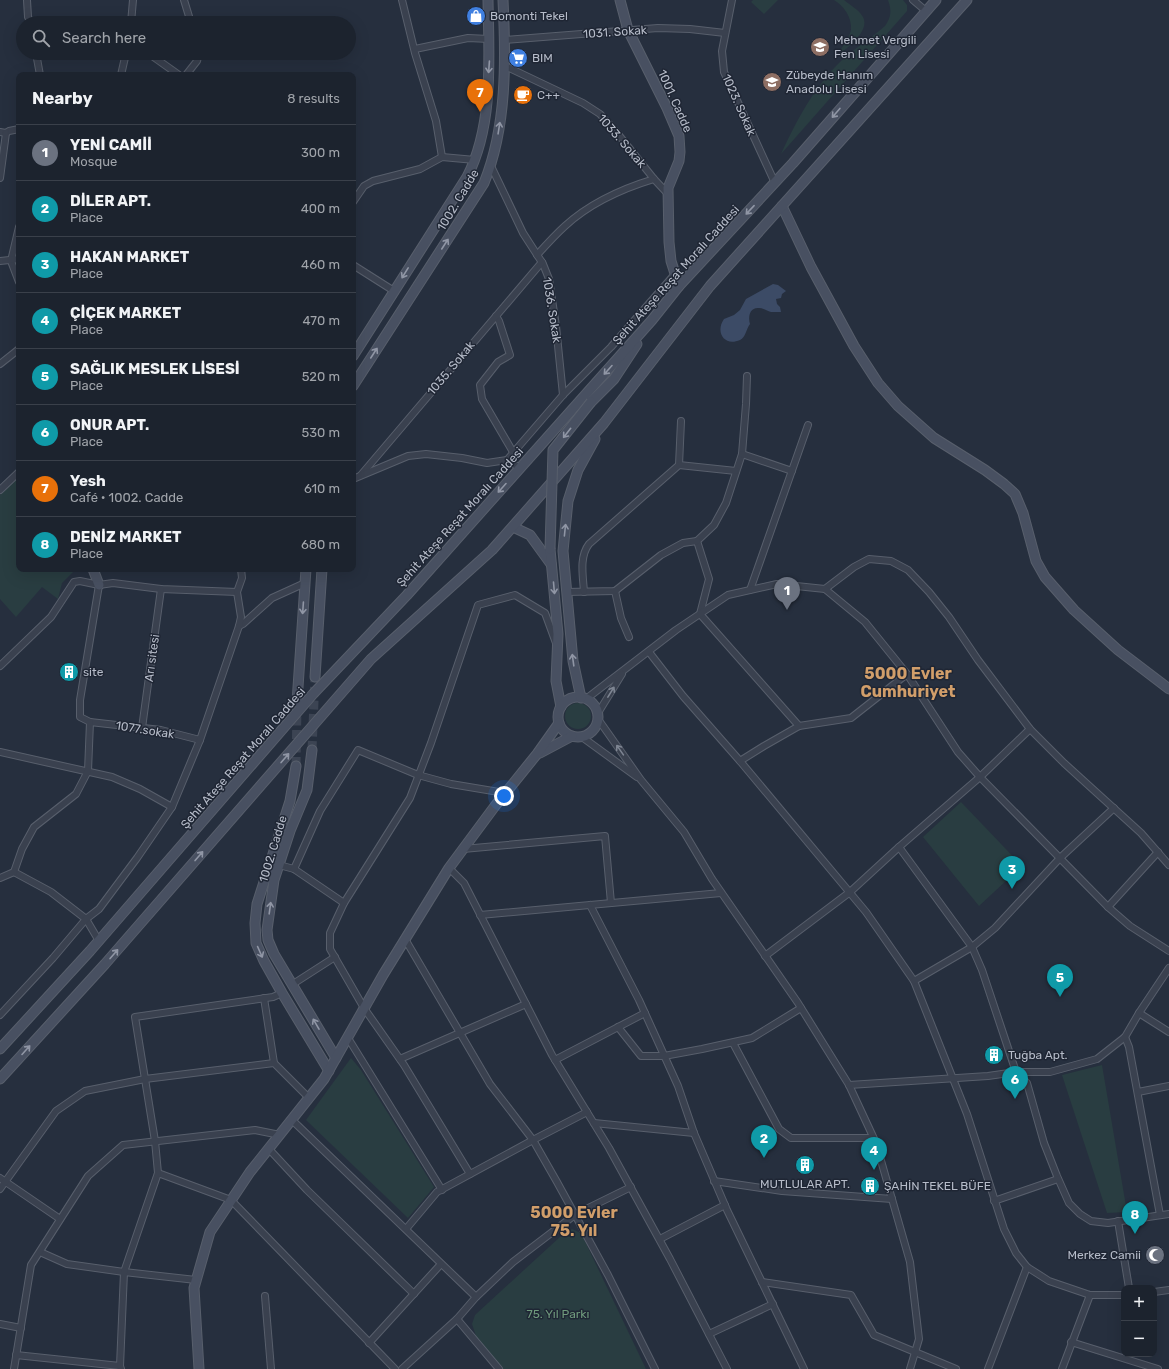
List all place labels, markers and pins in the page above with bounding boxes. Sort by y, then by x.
shop icon: Bomonti Tekel [465,5,487,27]
place label: Bomonti Tekel [490,9,568,23]
place label: Mehmet Vergili Fen Lisesi [834,33,917,61]
school or university icon: Mehmet Vergili Fen Lisesi [809,36,831,58]
supermarket icon: BIM [507,47,529,69]
place label: BIM [532,51,553,65]
place label: Zübeyde Hanım Anadolu Lisesi [786,68,873,96]
school or university icon: Zübeyde Hanım Anadolu Lisesi [761,71,783,93]
pin: 7 [467,79,493,112]
cafe icon: C++ [512,84,534,106]
place label: C++ [537,88,560,102]
pin: 1 [774,577,800,610]
building icon: site [58,661,80,683]
place label: site [83,665,104,679]
pin: 3 [999,856,1025,889]
pin: 5 [1047,964,1073,997]
building icon: Tuğba Apt. [983,1044,1005,1066]
place label: Tuğba Apt. [1008,1048,1068,1062]
pin: 6 [1002,1066,1028,1099]
pin: 2 [751,1125,777,1158]
pin: 4 [861,1137,887,1170]
building icon: MUTLULAR APT. [794,1154,816,1176]
building icon: ŞAHİN TEKEL BÜFE [859,1175,881,1197]
place label: MUTLULAR APT. [760,1177,850,1191]
place label: ŞAHİN TEKEL BÜFE [884,1179,991,1193]
pin: 8 [1122,1201,1148,1234]
mosque icon: Merkez Camii [1144,1244,1166,1266]
place label: Merkez Camii [1067,1248,1141,1262]

